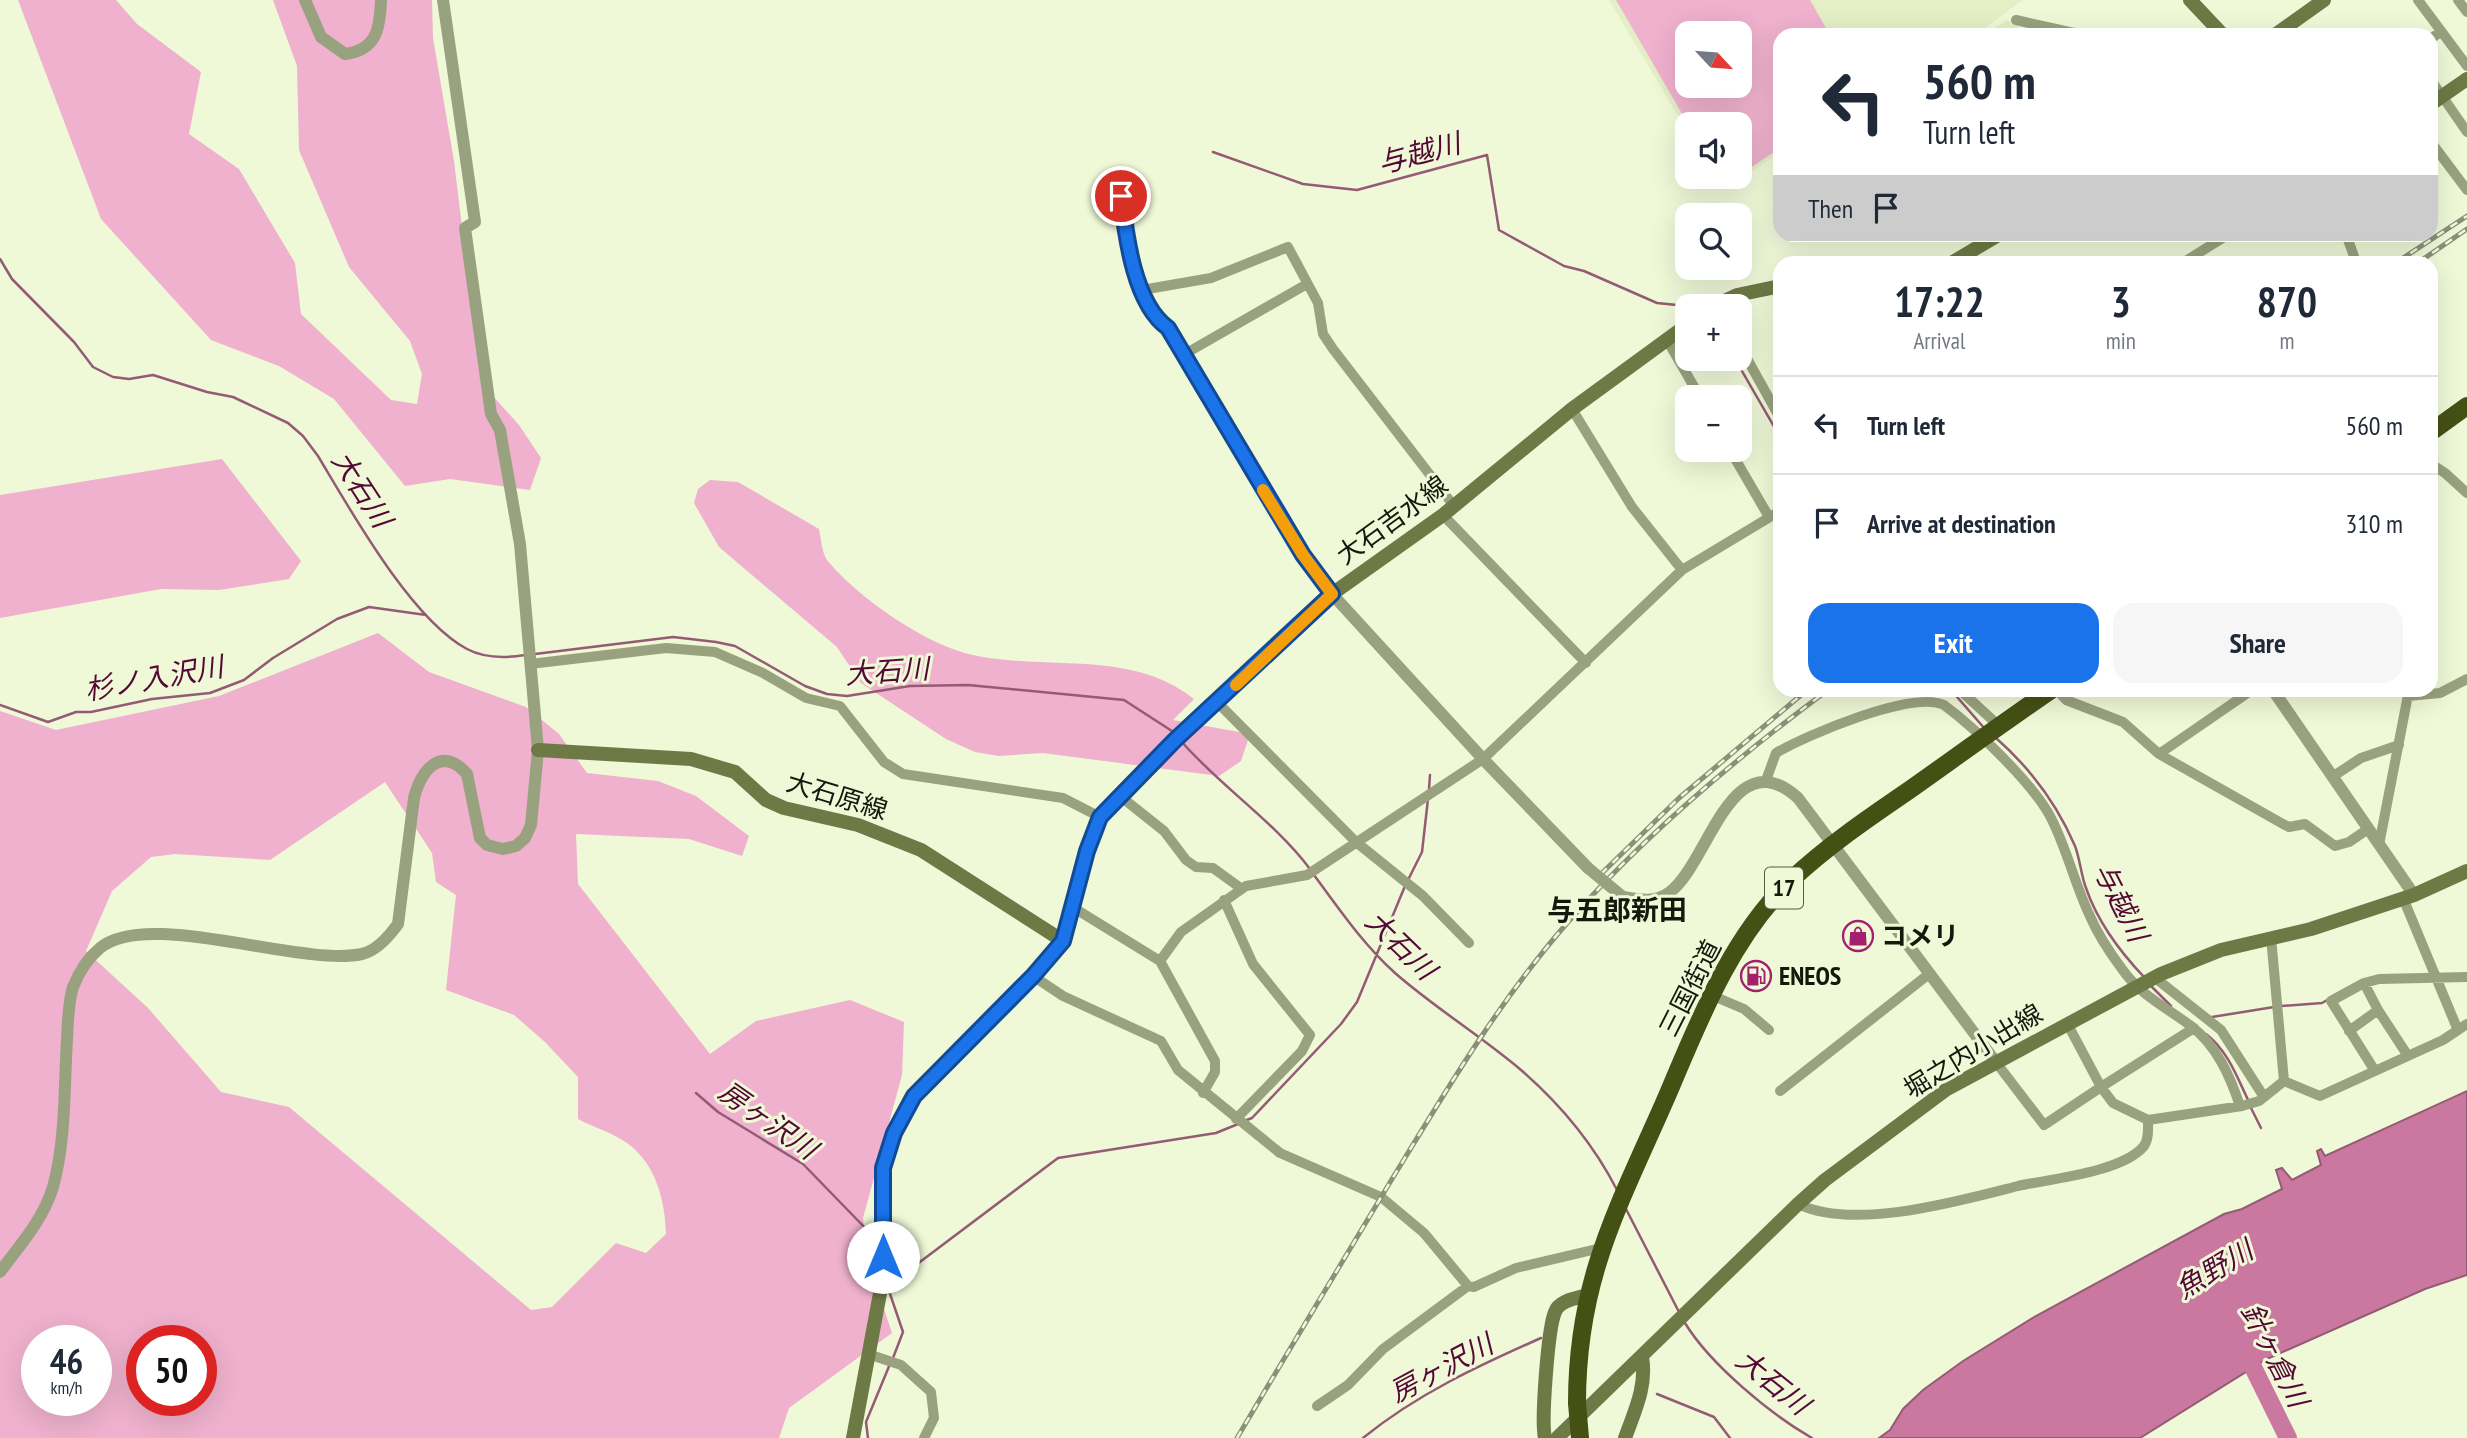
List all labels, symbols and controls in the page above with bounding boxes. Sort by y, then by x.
north arrow [1675,21,1752,98]
map controls [1675,21,1752,462]
text: 560 m [1923,49,2036,113]
icon: left [1808,56,1899,147]
text: Turn left [1923,111,2015,153]
button: sound [1675,112,1752,189]
water label: 与越川 [1374,123,1467,181]
pin [1091,166,1151,226]
icon: arrive [1102,177,1140,215]
icon: arrive [1867,189,1905,227]
text: Then [1808,192,1853,225]
button: search [1675,203,1752,280]
text: 17:22 [1894,274,1985,329]
text: 3 [2111,274,2131,329]
text: 870 [2257,274,2317,329]
button: + [1675,294,1752,371]
text: Arrival [1913,326,1965,355]
text: min [2106,326,2136,355]
text: m [2279,326,2294,355]
button: − [1675,385,1752,462]
icon: left [1808,406,1846,444]
text: Turn left [1867,409,1945,442]
text: 560 m [2345,409,2403,442]
water label: 大石川 [324,443,402,537]
street label: 大石吉水線 [1329,468,1454,571]
icon: arrive [1808,504,1846,542]
text: Arrive at destination [1867,507,2056,540]
text: 310 m [2345,507,2403,540]
button: Exit [1808,603,2099,683]
button: Share [2113,603,2403,683]
water label: 杉ノ入沢川 [82,647,229,708]
water label: 大石川 [844,649,933,692]
street label: 大石原線 [783,765,892,827]
water label: 与越川 [2086,856,2158,950]
road number: 17 [1765,868,1803,908]
district label: 与五郎新田 [1547,891,1687,928]
water label: 大石川 [1358,902,1447,989]
shop icon: コメリ [1841,919,1875,953]
place label: コメリ [1881,919,1959,952]
street label: 三国街道 [1651,934,1728,1042]
fuel station icon: ENEOS [1739,959,1773,993]
place label: ENEOS [1779,959,1841,992]
street label: 堀之内小出線 [1897,996,2048,1105]
water label: 房ヶ沢川 [712,1072,827,1169]
position arrow [846,1220,920,1294]
water label: 魚野川 [2168,1230,2262,1306]
water label: 針ヶ倉川 [2234,1296,2319,1416]
water label: 房ヶ沢川 [1383,1324,1502,1410]
speed limit sign: 50 [126,1325,217,1416]
text: 46 [50,1338,83,1384]
water label: 大石川 [1729,1341,1820,1424]
text: km/h [51,1376,82,1399]

